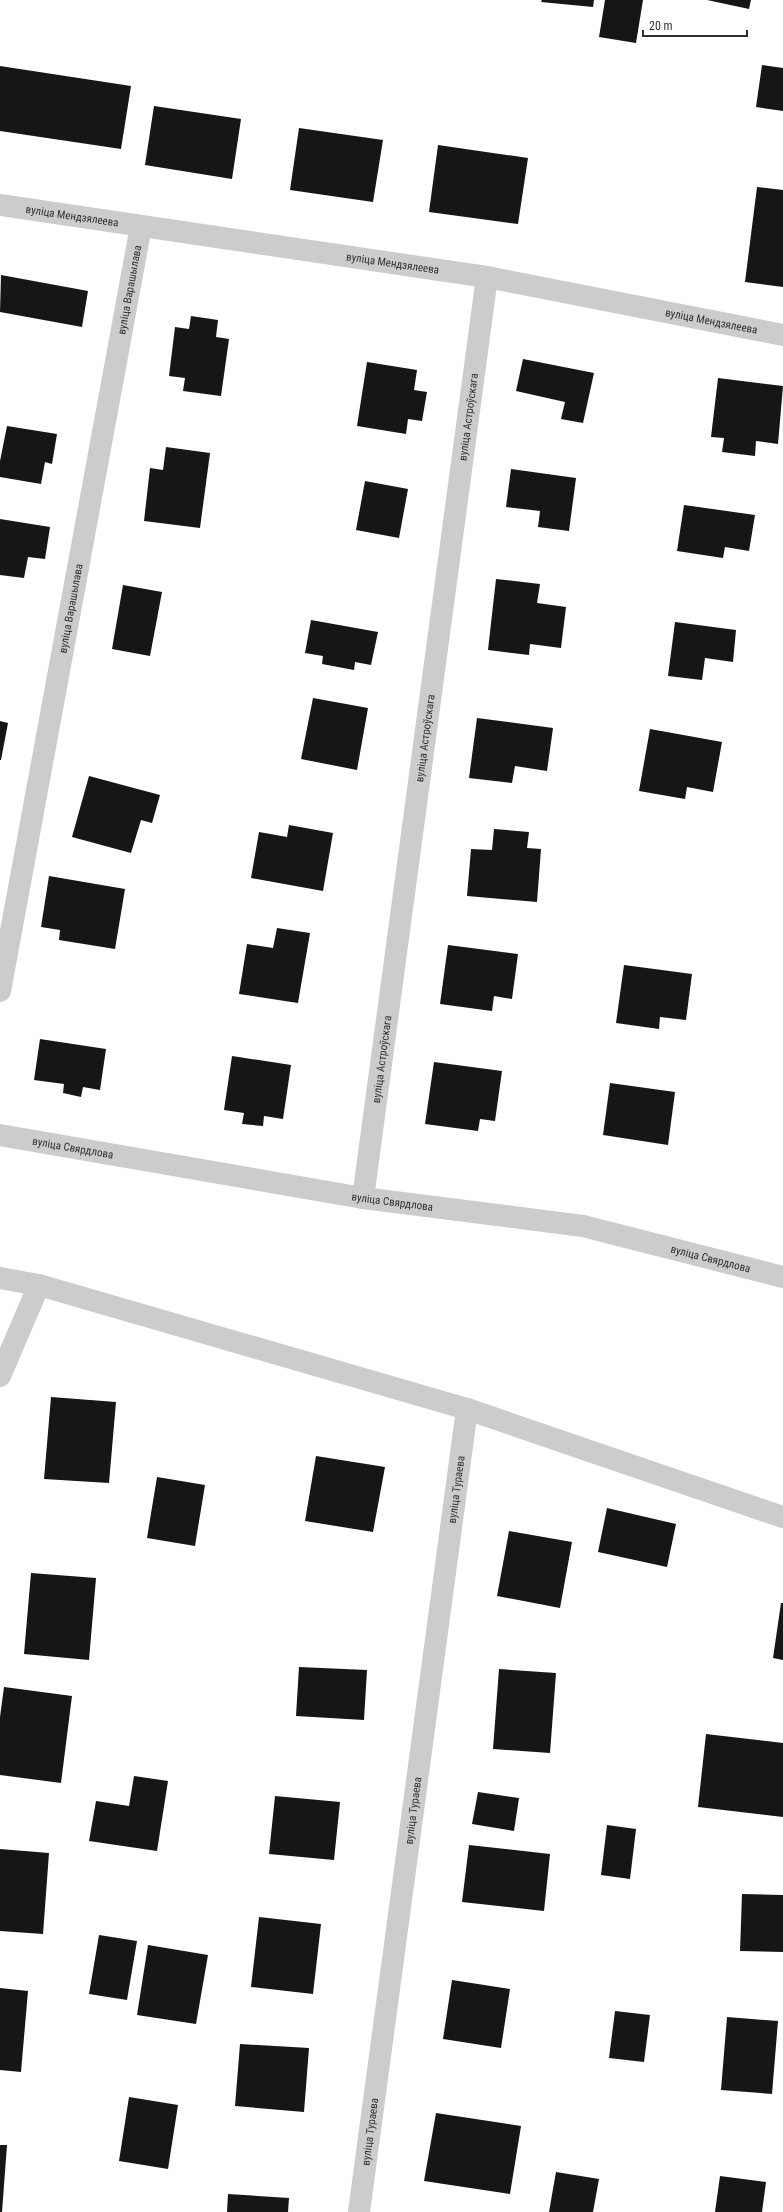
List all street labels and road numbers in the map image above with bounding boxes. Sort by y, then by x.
street label: вуліца Мендзялеева [25,203,119,229]
street label: вуліца Варашылава [115,244,144,336]
street label: вуліца Мендзялеева [345,250,440,277]
street label: вуліца Мендзялеева [664,306,759,337]
street label: вуліца Астроўскага [456,373,481,462]
street label: вуліца Варашылава [56,563,86,654]
street label: вуліца Астроўскага [413,694,438,783]
street label: вуліца Астроўскага [370,1015,395,1104]
street label: вуліца Свярдлова [31,1135,114,1162]
street label: вуліца Свярдлова [351,1190,434,1214]
street label: вуліца Свярдлова [669,1243,752,1275]
street label: вуліца Тураева [446,1455,468,1524]
street label: вуліца Тураева [403,1776,424,1845]
street label: вуліца Тураева [359,2097,381,2166]

